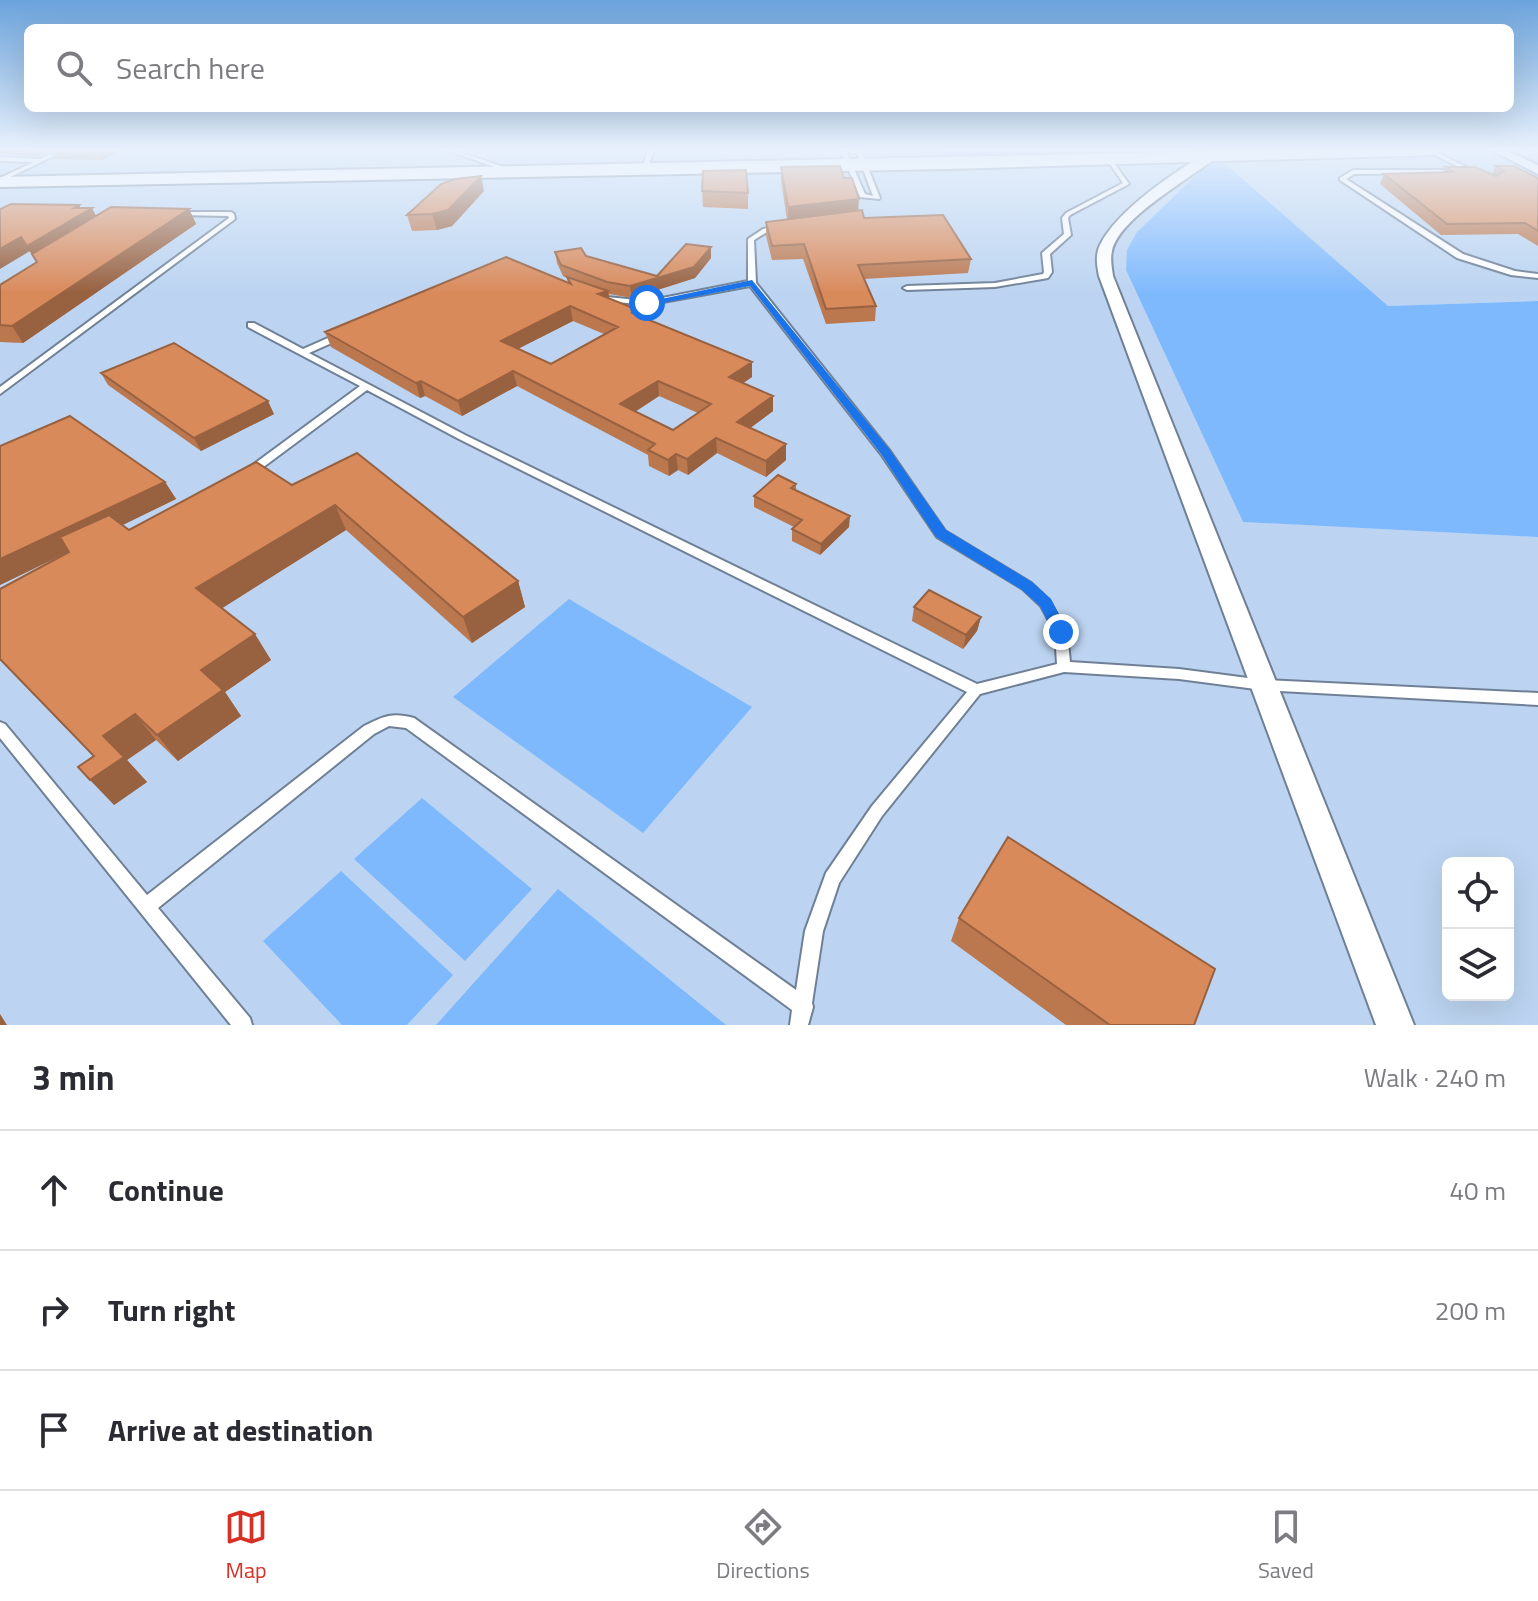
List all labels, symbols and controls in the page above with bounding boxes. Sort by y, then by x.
search box [24,24,1514,112]
text: Search here [116,45,265,91]
icon: search [52,46,96,90]
route start [629,285,665,321]
route end [1043,614,1079,650]
map controls [1442,857,1514,1001]
button: locate [1442,857,1514,929]
button: layers [1442,929,1514,1001]
text: 3 min [32,1051,115,1103]
text: Walk · 240 m [1364,1058,1506,1097]
text: Continue [108,1167,224,1213]
icon: ahead [32,1168,76,1212]
text: 40 m [1449,1171,1506,1210]
text: Turn right [108,1287,236,1333]
icon: right [32,1288,76,1332]
text: 200 m [1435,1291,1506,1330]
text: Arrive at destination [108,1407,373,1453]
icon: arrive [32,1408,76,1452]
tab: Map [224,1505,268,1587]
tab: Directions [716,1505,810,1587]
tab: Saved [1258,1505,1314,1587]

